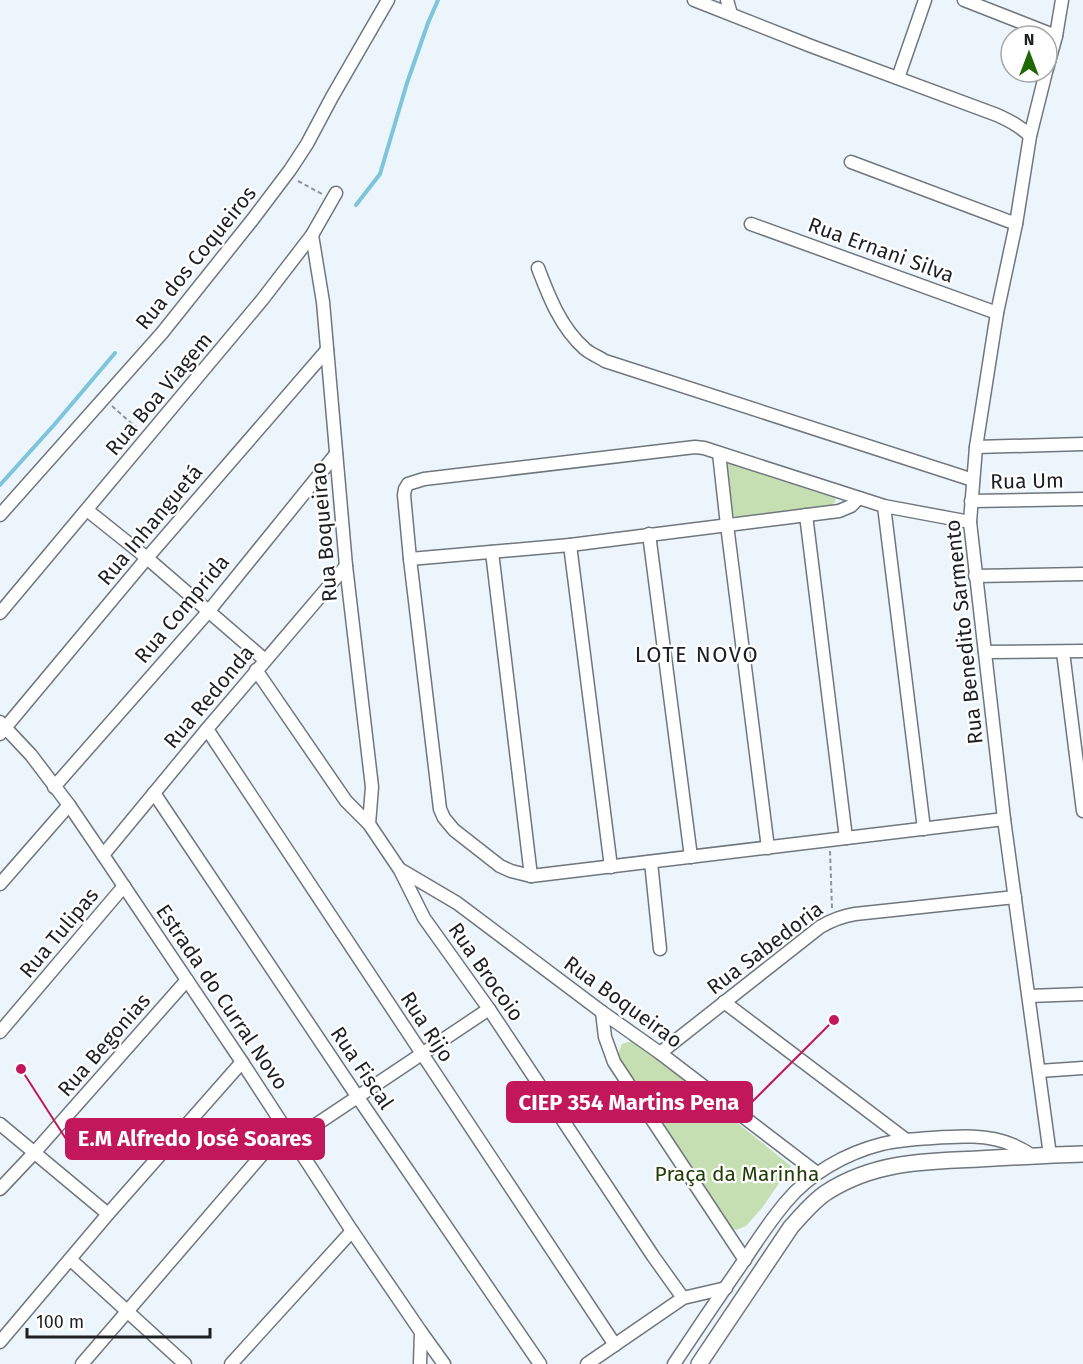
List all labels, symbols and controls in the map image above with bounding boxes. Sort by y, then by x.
north arrow [999,24,1059,84]
text: N [1024,30,1034,49]
street label: Rua dos Coqueiros [130,181,262,335]
street label: Rua Ernani Silva [805,212,957,288]
street label: Rua Boa Viagem [100,327,218,461]
street label: Rua Inhanguetá [92,459,208,591]
street label: Rua Boqueirao [305,461,343,603]
street label: Rua Um [990,467,1064,495]
street label: Rua Benedito Sarmento [939,518,989,746]
street label: Rua Comprida [129,549,235,669]
street label: Rua Redonda [158,640,260,754]
district label: LOTE NOVO [635,641,759,668]
street label: Rua Tulipas [14,883,104,983]
street label: Rua Sabedoria [702,896,828,1000]
street label: Estrada do Curral Novo [150,899,294,1095]
street label: Rua Brocoio [443,918,529,1026]
street label: Rua Boqueirao [559,950,687,1054]
street label: Rua Rijo [395,987,459,1067]
street label: Rua Begonias [52,988,156,1102]
street label: Rua Fiscal [325,1022,399,1114]
callout: CIEP 354 Martins Pena [507,1082,752,1122]
text: CIEP 354 Martins Pena [519,1089,739,1116]
callout: E.M Alfredo José Soares [66,1119,324,1159]
text: E.M Alfredo José Soares [78,1125,313,1152]
park label: Praça da Marinha [655,1161,819,1187]
scale bar [27,1301,210,1339]
text: 100 m [36,1311,84,1333]

